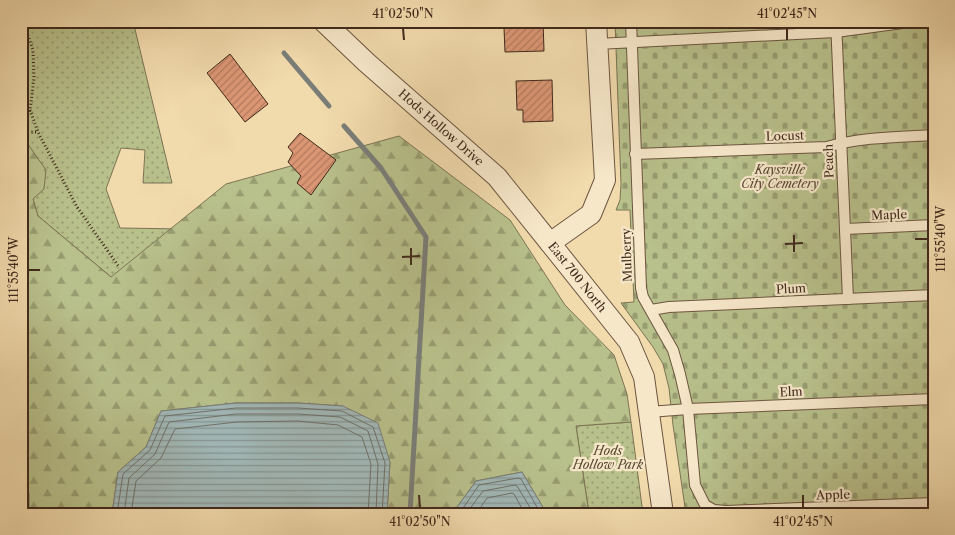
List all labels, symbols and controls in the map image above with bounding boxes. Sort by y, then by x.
text: 41°02'50"N [372,6,434,21]
text: 41°02'45"N [757,6,817,21]
street label: Hods Hollow Drive [395,86,487,169]
street label: Locust [766,127,805,144]
street label: Peach [820,143,837,179]
park label: Kaysville City Cemetery [741,162,819,191]
text: 111°55'40"W [933,205,948,272]
street label: Maple [871,206,908,223]
street label: Mulberry [618,228,635,282]
text: 111°55'40"W [6,236,21,303]
street label: East 700 North [545,239,610,315]
street label: Plum [776,280,806,297]
street label: Elm [779,384,803,399]
park label: Hods Hollow Park [572,443,644,472]
street label: Apple [815,486,850,503]
text: 41°02'50"N [389,514,451,529]
text: 41°02'45"N [773,514,833,529]

